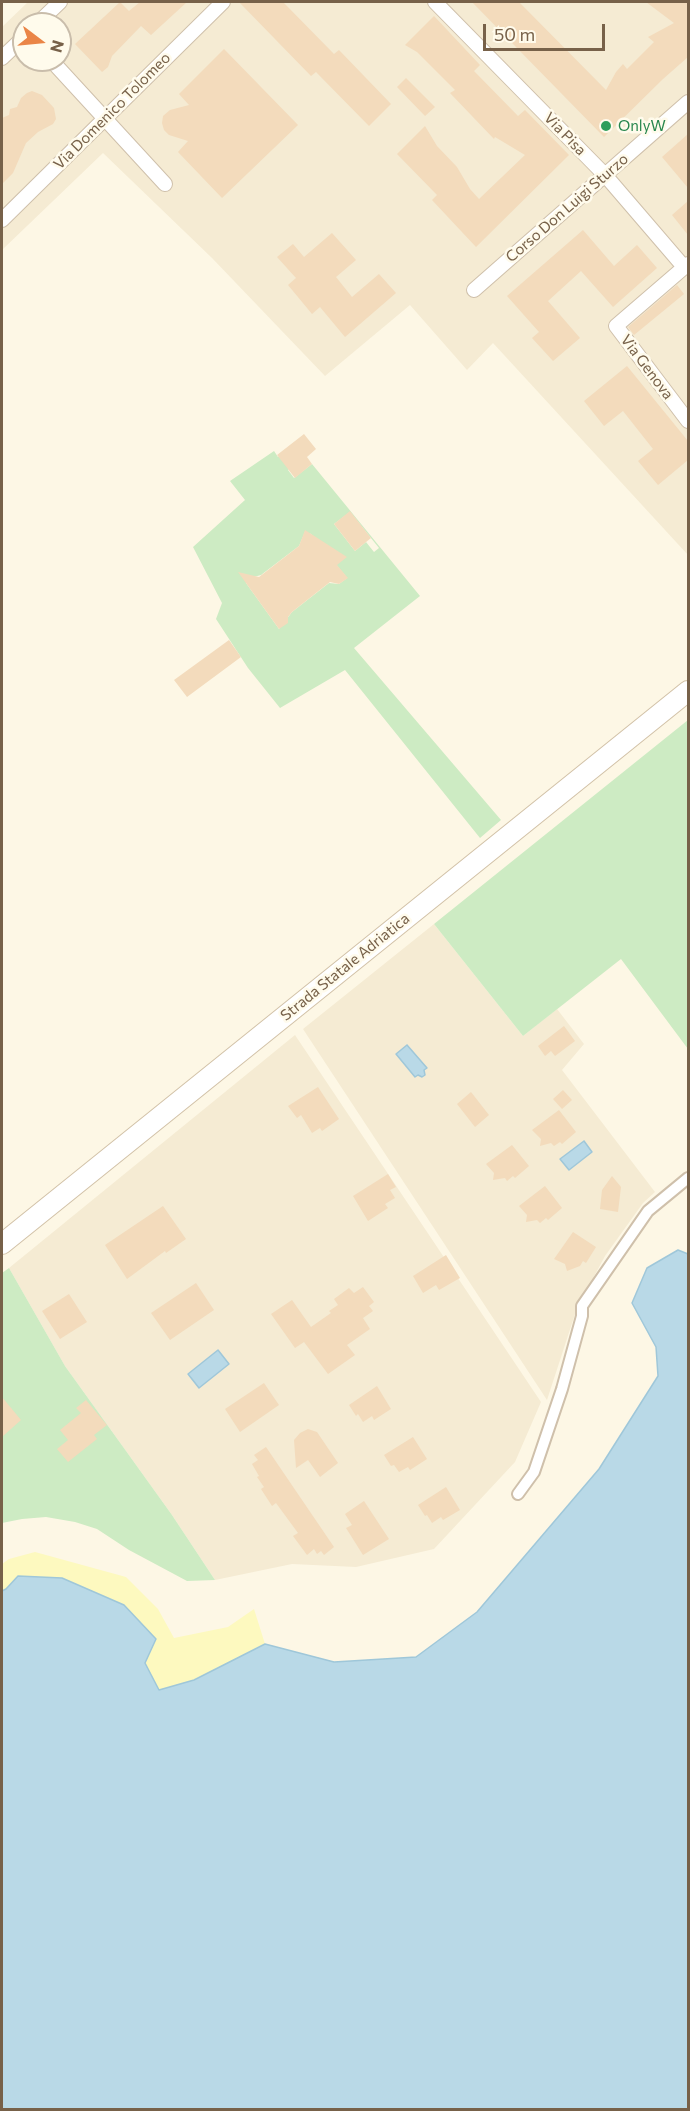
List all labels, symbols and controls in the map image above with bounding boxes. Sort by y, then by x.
north arrow [12,12,72,72]
scale bar [486,12,608,50]
text: 50 m [494,23,535,45]
text: N [47,38,69,55]
street label: Via Domenico Tolomeo [50,49,174,173]
street label: Via Pisa [540,109,590,159]
place label: OnlyW [618,117,666,135]
marker: OnlyW [599,119,613,133]
street label: Corso Don Luigi Sturzo [502,150,632,266]
street label: Via Genova [617,331,677,403]
street label: Strada Statale Adriatica [277,909,413,1025]

